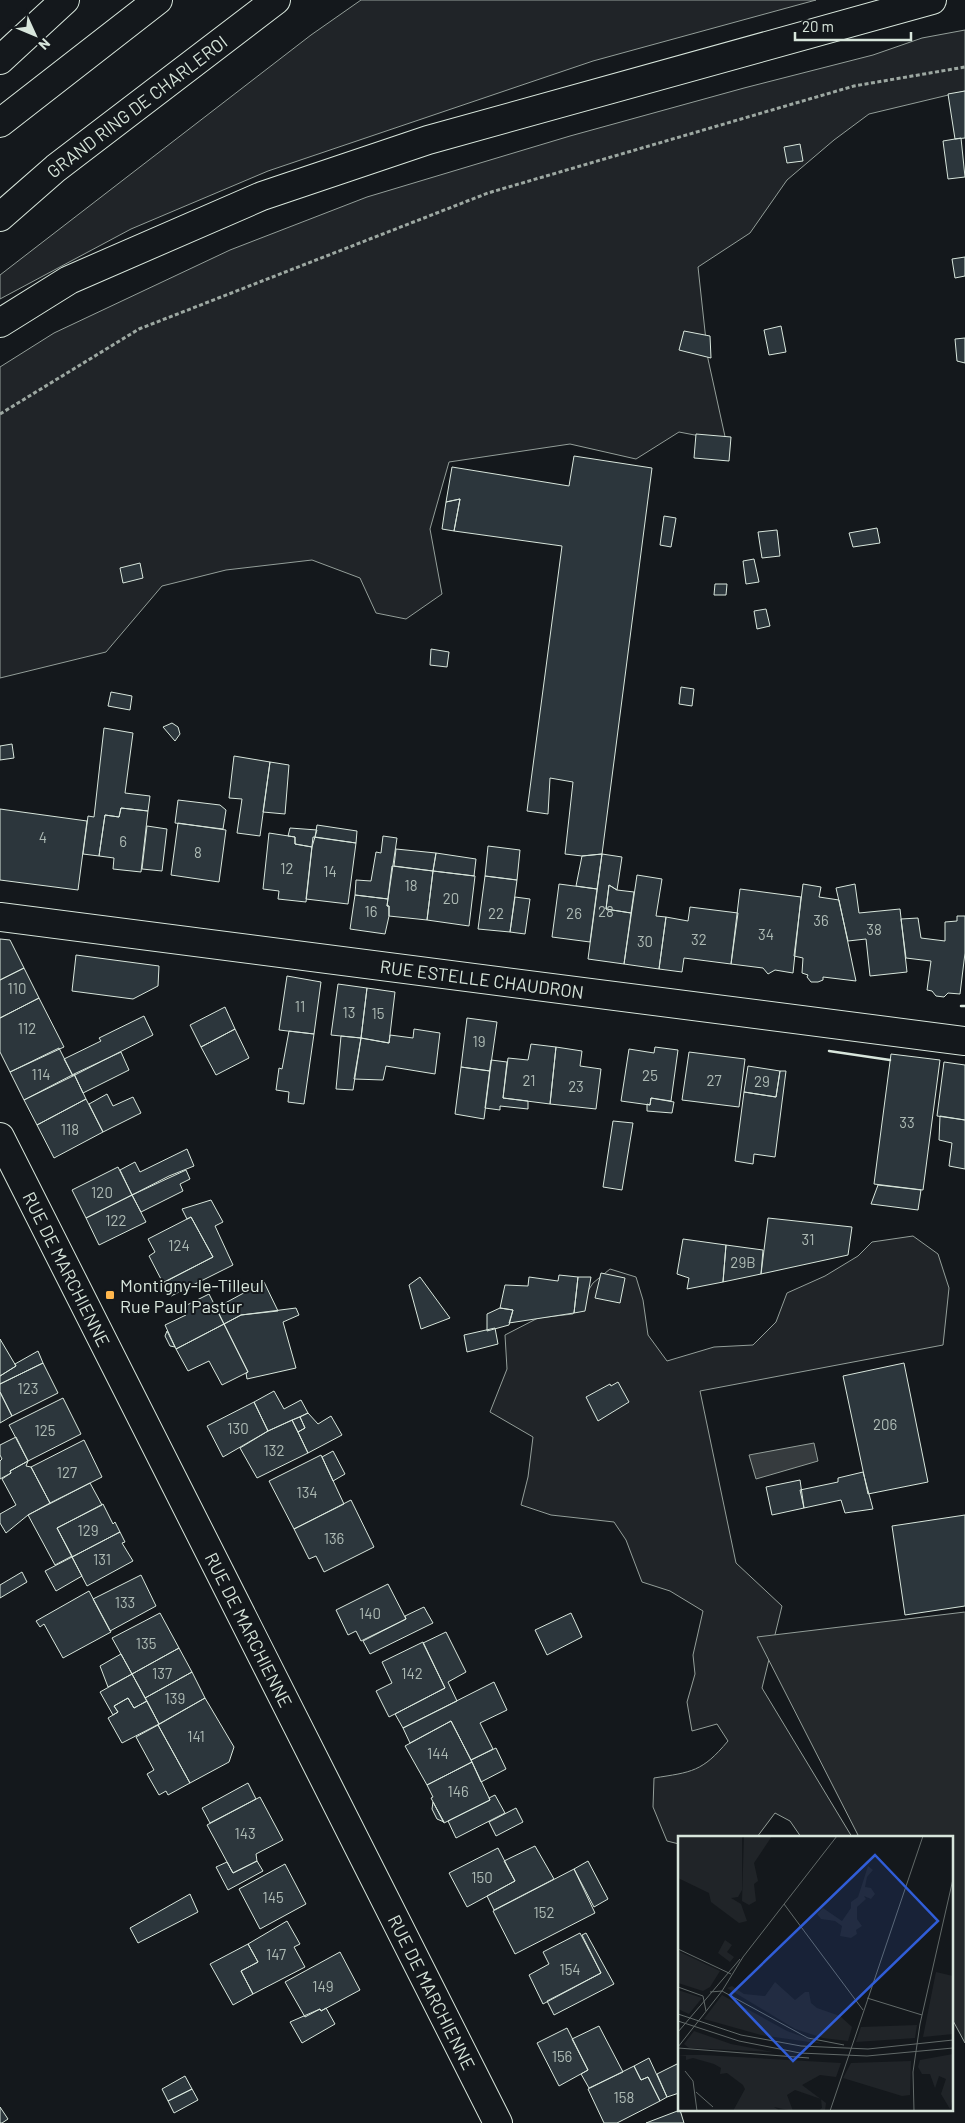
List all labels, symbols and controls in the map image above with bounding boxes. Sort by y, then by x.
north arrow [10,10,60,60]
scale bar [795,10,911,42]
text: 20 m [802,17,834,35]
street label: GRAND RING DE CHARLEROI [43,30,231,184]
house number: 4 [39,828,47,846]
house number: 6 [119,832,127,850]
house number: 8 [194,843,202,861]
house number: 12 [280,859,294,877]
house number: 14 [323,862,337,880]
house number: 18 [404,876,418,894]
house number: 20 [443,889,459,907]
house number: 16 [365,902,377,920]
house number: 28 [598,902,614,920]
house number: 22 [488,904,504,922]
house number: 26 [566,904,582,922]
house number: 36 [813,911,829,929]
house number: 38 [866,920,882,938]
house number: 34 [758,925,774,943]
house number: 32 [691,930,707,948]
house number: 30 [637,932,653,950]
street label: RUE ESTELLE CHAUDRON [379,955,585,1003]
house number: 110 [7,979,27,997]
house number: 11 [295,997,305,1015]
house number: 13 [343,1003,355,1021]
house number: 15 [372,1004,384,1022]
house number: 112 [18,1019,36,1037]
house number: 19 [472,1032,486,1050]
house number: 114 [32,1065,50,1083]
house number: 25 [642,1066,658,1084]
house number: 21 [522,1071,536,1089]
house number: 27 [706,1071,722,1089]
house number: 29 [754,1072,770,1090]
house number: 23 [568,1077,584,1095]
house number: 33 [899,1113,915,1131]
house number: 118 [61,1120,79,1138]
house number: 120 [91,1183,113,1201]
street label: RUE DE MARCHIENNE [18,1188,115,1350]
house number: 122 [105,1211,127,1229]
house number: 31 [802,1230,814,1248]
house number: 124 [168,1236,190,1254]
house number: 29B [730,1253,756,1271]
place label: Montigny-le-Tilleul Rue Paul Pastur [120,1274,264,1317]
marker: Montigny-le-Tilleul Rue Paul Pastur [104,1289,116,1301]
house number: 123 [18,1379,38,1397]
house number: 206 [873,1415,897,1433]
house number: 130 [227,1419,249,1437]
house number: 125 [34,1421,56,1439]
house number: 132 [263,1441,285,1459]
house number: 127 [57,1463,77,1481]
house number: 134 [296,1483,318,1501]
house number: 129 [77,1521,99,1539]
house number: 136 [324,1529,344,1547]
street label: RUE DE MARCHIENNE [201,1549,297,1711]
house number: 131 [93,1550,111,1568]
house number: 133 [115,1593,135,1611]
house number: 140 [359,1604,381,1622]
house number: 135 [136,1634,156,1652]
house number: 137 [152,1664,172,1682]
house number: 142 [401,1664,423,1682]
house number: 139 [165,1689,185,1707]
house number: 141 [187,1727,205,1745]
house number: 144 [427,1744,449,1762]
house number: 146 [447,1782,469,1800]
house number: 143 [234,1824,256,1842]
inset map [678,1836,952,2110]
house number: 150 [471,1868,493,1886]
house number: 145 [262,1888,284,1906]
house number: 152 [533,1903,555,1921]
street label: RUE DE MARCHIENNE [384,1911,480,2073]
house number: 147 [266,1945,286,1963]
house number: 154 [559,1960,581,1978]
house number: 149 [312,1977,334,1995]
house number: 156 [552,2047,572,2065]
house number: 158 [614,2088,634,2106]

